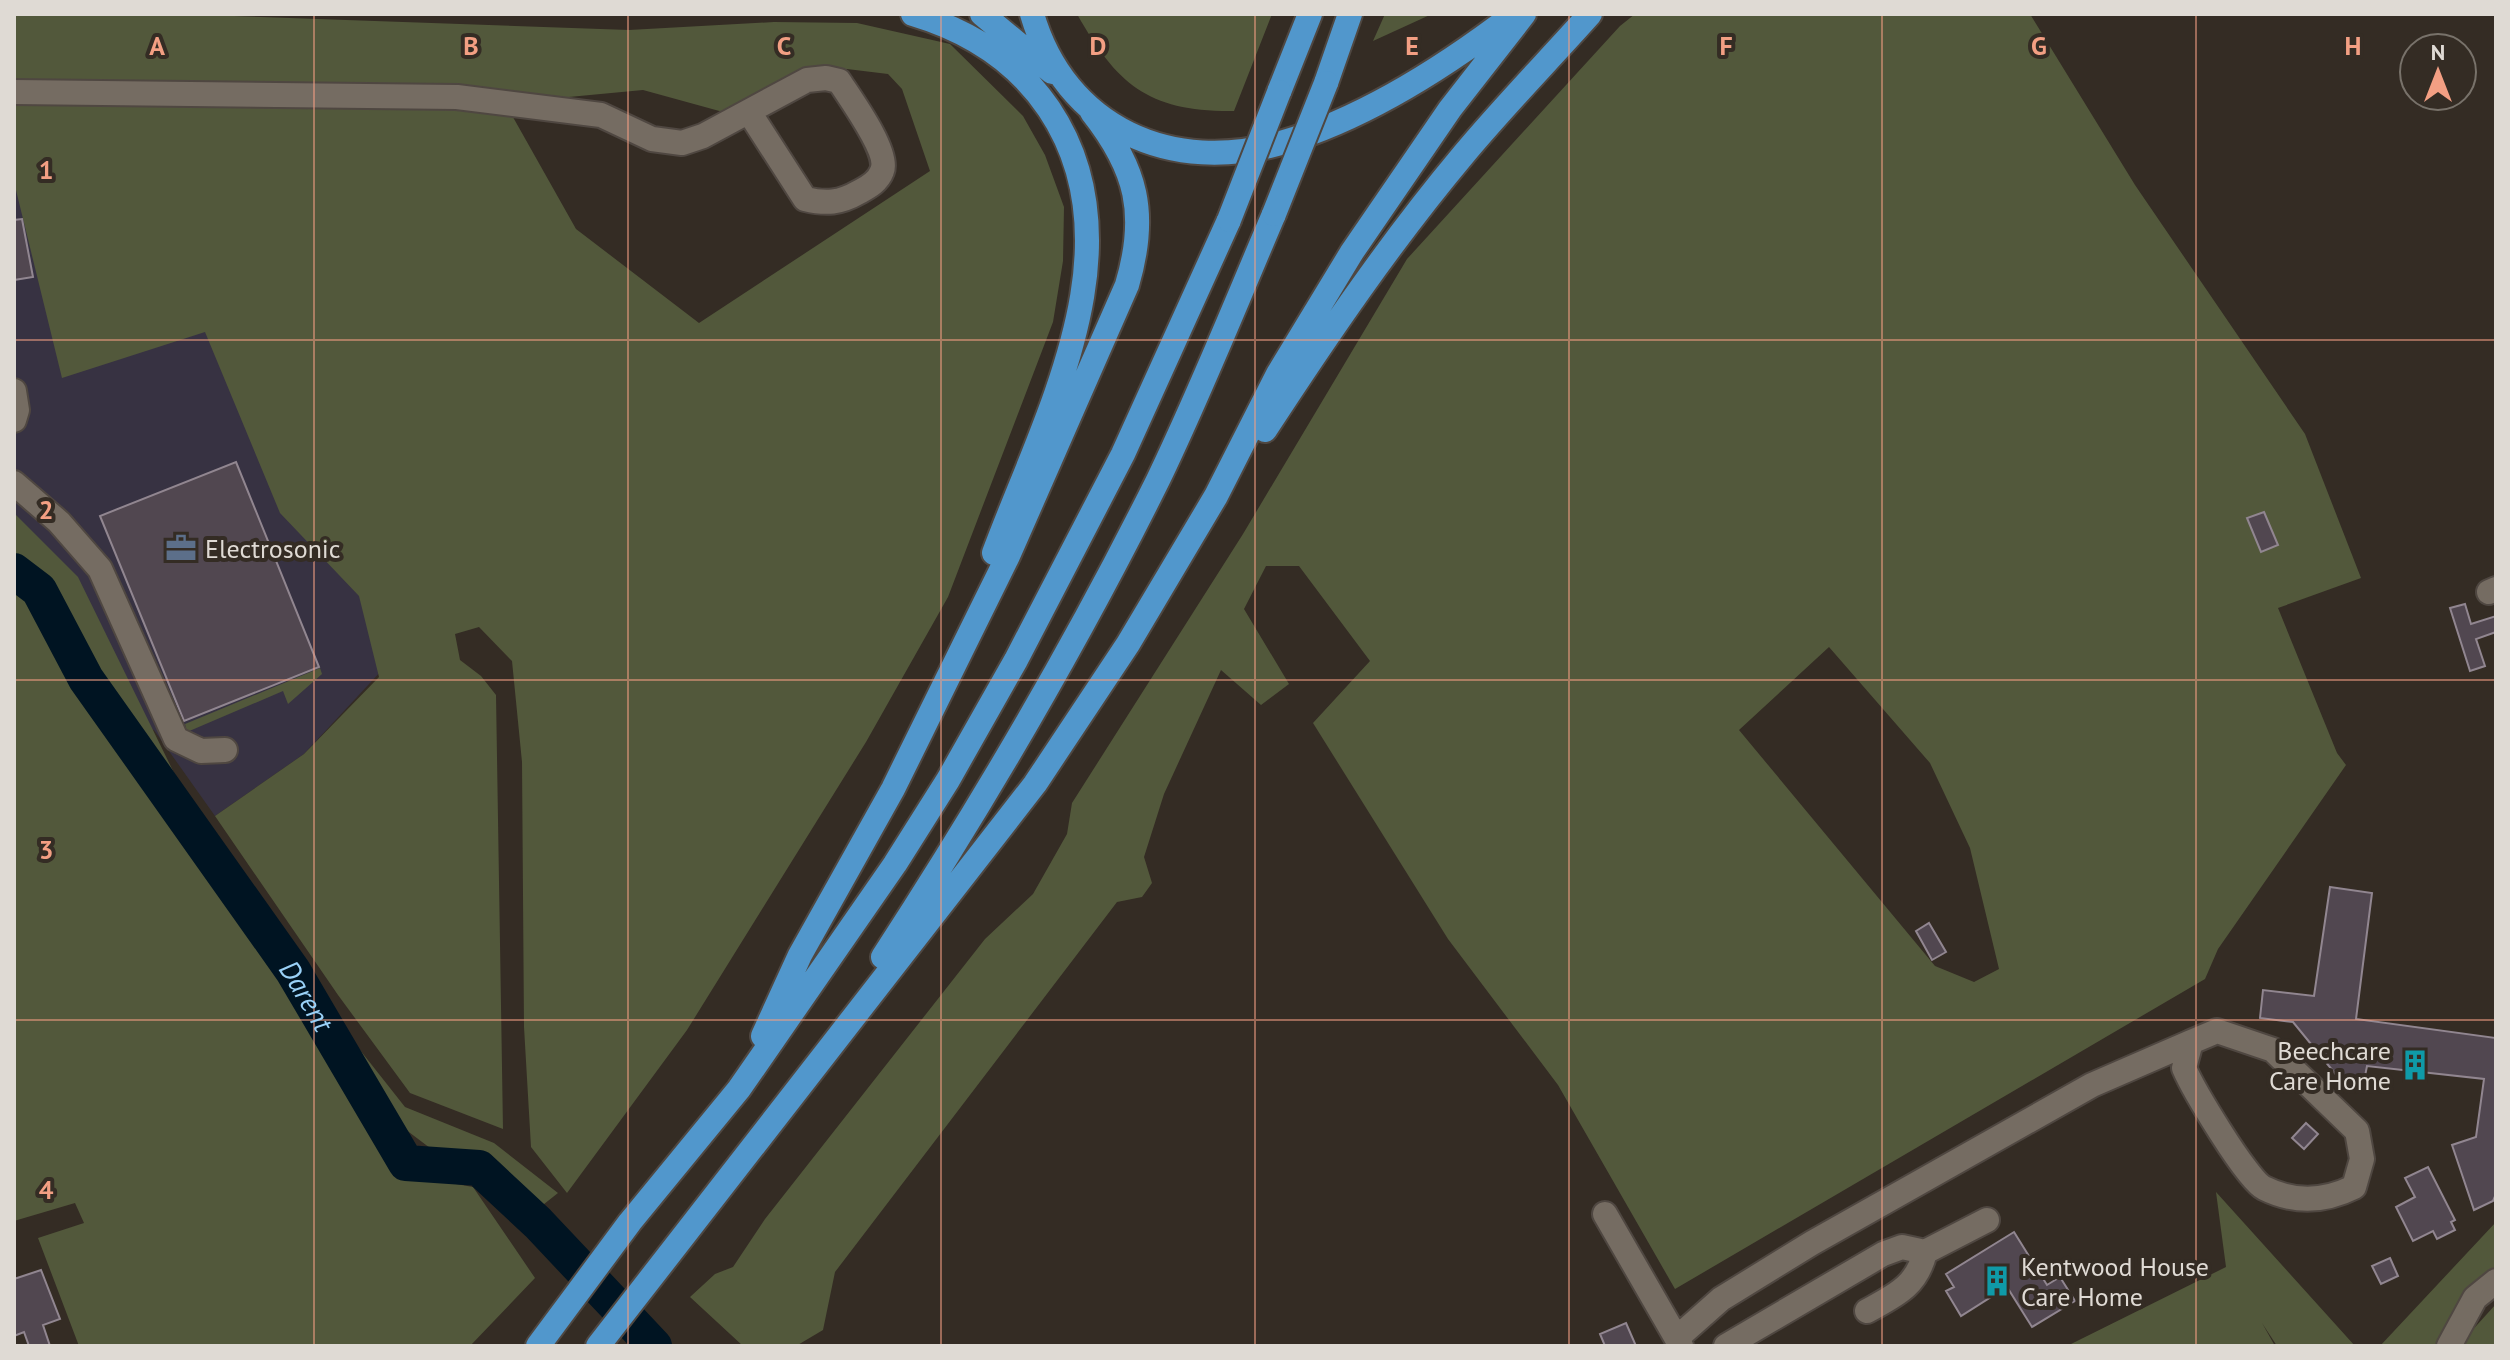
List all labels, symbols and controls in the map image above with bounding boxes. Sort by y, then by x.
text: A [149,29,165,62]
text: B [463,29,479,62]
text: C [777,29,791,62]
text: D [1090,29,1106,62]
text: E [1405,29,1419,62]
text: F [1719,29,1733,62]
text: G [2031,29,2047,62]
text: H [2345,29,2361,62]
north arrow [2398,32,2478,112]
text: N [2431,38,2445,66]
text: 1 [39,153,53,186]
text: 2 [39,493,53,526]
office icon: Electrosonic [164,531,198,565]
place label: Electrosonic [205,532,341,565]
text: 3 [39,833,53,866]
water label: Darent [272,952,343,1039]
place label: Beechcare Care Home [2269,1034,2391,1097]
building icon: Beechcare Care Home [2398,1048,2432,1082]
text: 4 [39,1173,54,1206]
place label: Kentwood House Care Home [2021,1250,2209,1313]
building icon: Kentwood House Care Home [1980,1264,2014,1298]

